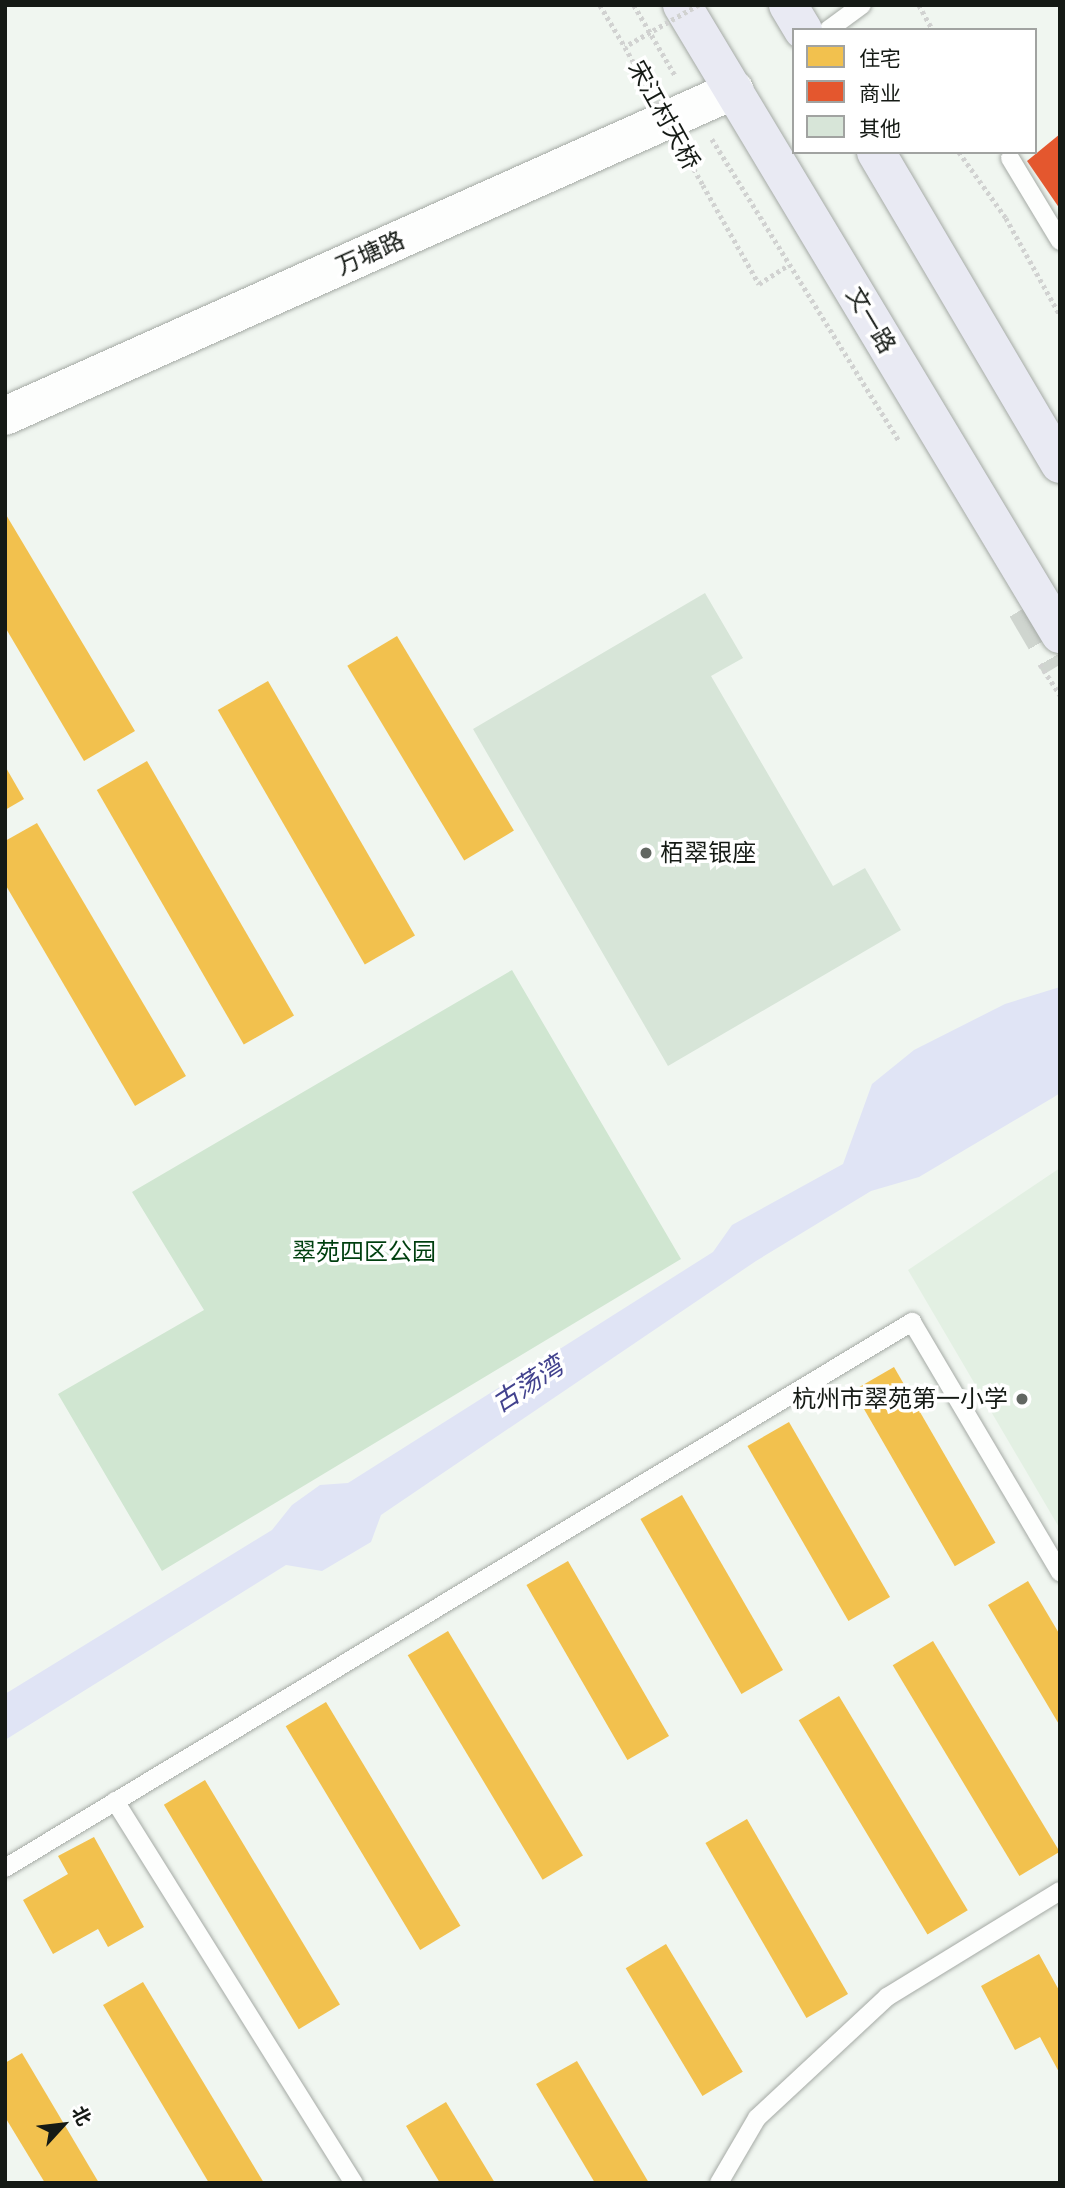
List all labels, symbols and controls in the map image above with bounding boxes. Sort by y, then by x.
legend [792,28,1037,154]
text: 住宅 [859,46,901,70]
street label: 宋江村天桥 [622,56,706,174]
text: 商业 [859,81,901,105]
text: 其他 [859,116,901,140]
street label: 万塘路 [331,225,409,281]
street label: 文一路 [840,282,902,358]
place label: 栢翠银座 [660,839,756,867]
marker: 栢翠银座 [638,845,654,861]
park label: 翠苑四区公园 [292,1238,436,1266]
water label: 古荡湾 [487,1351,569,1419]
place label: 杭州市翠苑第一小学 [792,1385,1008,1413]
marker: 杭州市翠苑第一小学 [1014,1391,1030,1407]
north arrow [28,2090,98,2160]
text: 北 [68,2102,96,2129]

